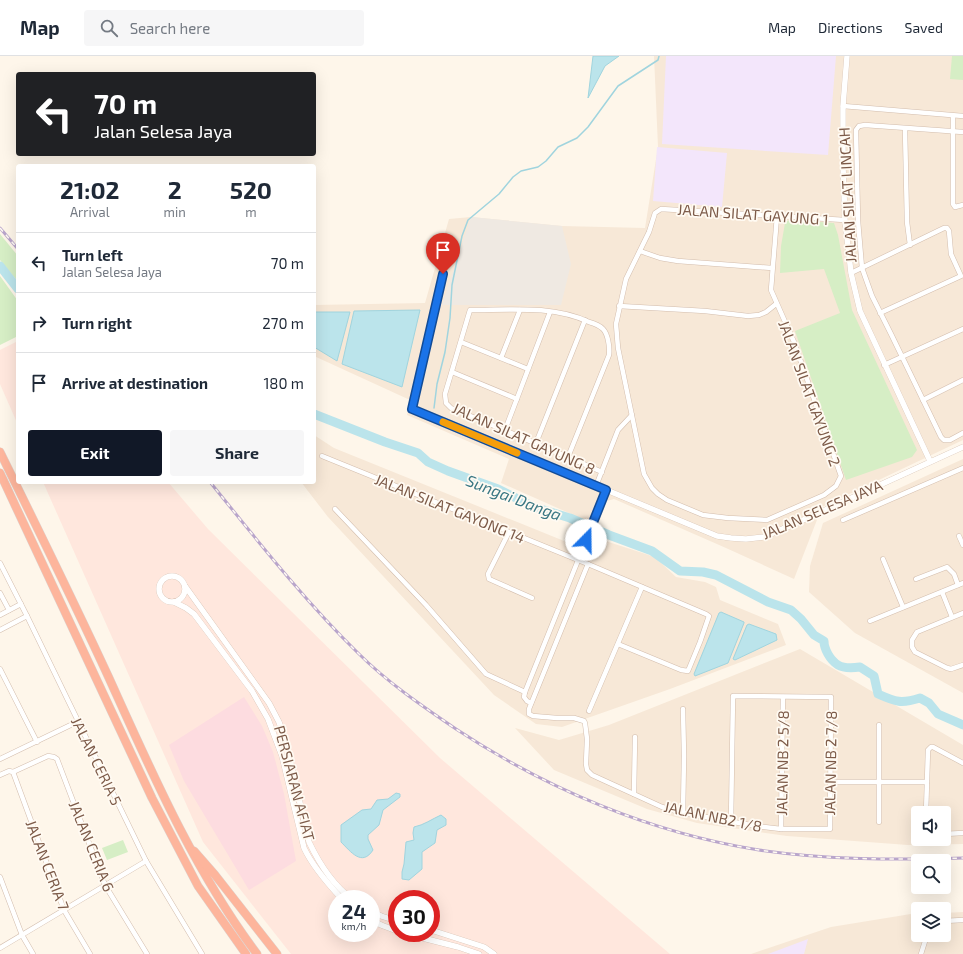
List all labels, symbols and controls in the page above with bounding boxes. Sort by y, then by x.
search box [84,10,364,46]
text: Map [20,16,60,39]
icon: search [98,17,120,39]
text: Search here [130,19,210,37]
text: Map [768,19,796,36]
text: Directions [818,19,883,36]
text: Saved [905,19,943,36]
text: 70 m [94,86,157,120]
icon: left [28,88,80,140]
text: Jalan Selesa Jaya [94,120,232,142]
street label: JALAN SILAT LINCAH [834,127,860,263]
text: 21:02 [60,175,120,204]
text: 2 [168,175,182,204]
text: 520 [230,175,272,204]
street label: JALAN SILAT GAYUNG 1 [677,200,829,228]
text: Arrival [70,204,110,220]
text: min [164,204,186,220]
text: m [245,204,257,220]
pin [426,233,460,274]
icon: arrive [432,239,454,261]
text: Turn left [62,246,123,264]
icon: left [28,252,50,274]
text: 70 m [271,254,304,272]
text: Jalan Selesa Jaya [62,264,162,280]
icon: right [28,312,50,334]
text: Turn right [62,314,132,332]
text: 270 m [262,314,304,332]
street label: JALAN SILAT GAYUNG 2 [775,318,845,468]
icon: arrive [28,372,50,394]
text: Arrive at destination [62,374,208,392]
text: 180 m [263,374,304,392]
street label: JALAN SILAT GAYUNG 8 [450,398,598,478]
button: Exit [28,430,162,476]
button: Share [170,430,304,476]
street label: JALAN SILAT GAYONG 14 [372,470,528,546]
water label: Sungai Danga [464,470,564,524]
street label: JALAN SELESA JAYA [759,475,886,543]
position arrow [565,519,607,561]
street label: JALAN NB 2 5/8 [772,710,792,816]
street label: JALAN NB 2 7/8 [820,710,840,816]
street label: JALAN CERIA 5 [68,714,126,808]
street label: PERSIARAN AFIAT [271,723,319,843]
street label: JALAN NB2 1/8 [662,797,764,835]
street label: JALAN CERIA 6 [66,798,118,894]
map controls [911,806,951,942]
button: sound [911,806,951,846]
street label: JALAN CERIA 7 [22,817,74,913]
button: search [911,854,951,894]
speed limit sign: 30 [388,890,440,942]
text: 24 [342,899,366,923]
button: layers [911,902,951,942]
text: km/h [342,920,366,932]

